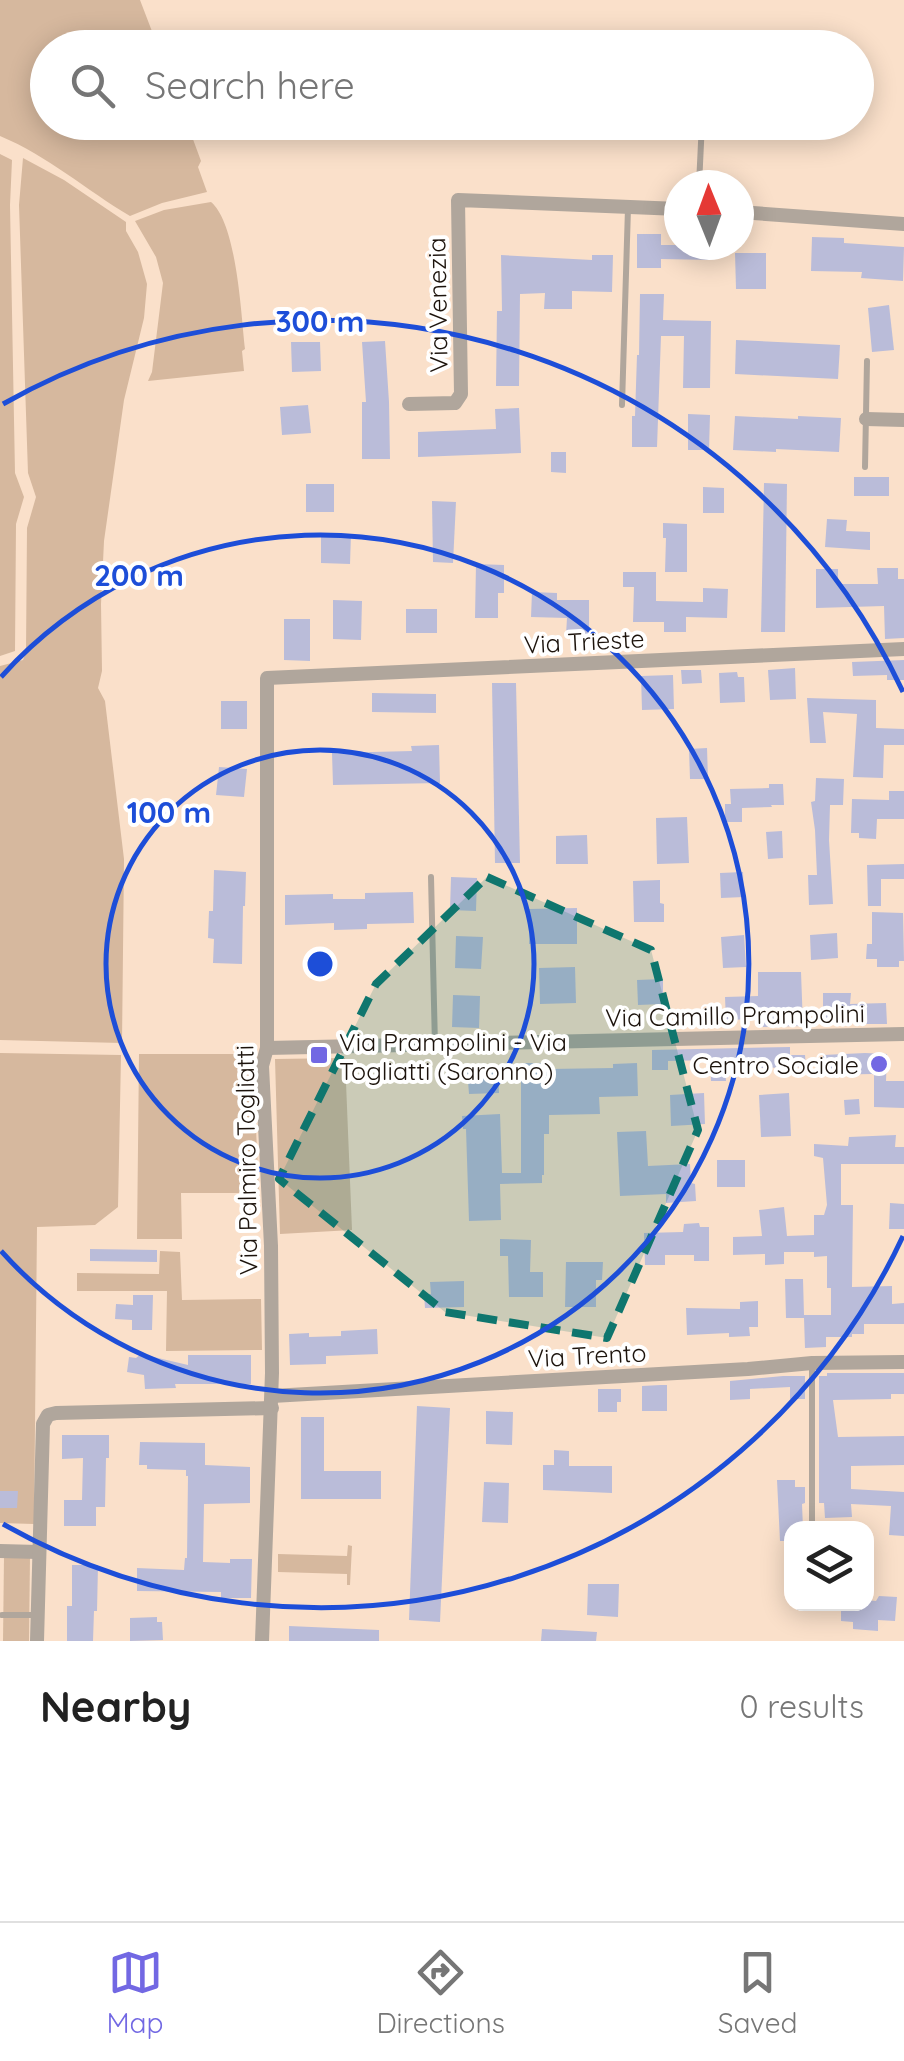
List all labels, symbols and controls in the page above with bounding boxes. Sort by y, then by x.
search box [30,30,874,140]
icon: search [65,58,120,113]
text: Search here [145,61,355,109]
north arrow [664,170,754,260]
street label: Via Venezia [420,237,454,373]
text: 300 m [275,302,365,340]
text: 200 m [94,556,184,594]
street label: Via Trieste [523,622,645,660]
text: 100 m [127,793,211,831]
centre of rings [302,946,338,982]
street label: Via Camillo Prampolini [605,997,865,1033]
place label: Via Prampolini - Via Togliatti (Saronno) [339,1026,567,1086]
marker: Via Prampolini - Via Togliatti (Saronno) [308,1044,330,1066]
street label: Via Palmiro Togliatti [228,1045,264,1275]
place label: Centro Sociale [692,1049,859,1080]
marker: Centro Sociale [868,1053,890,1075]
street label: Via Trento [527,1336,647,1374]
map controls [784,1521,874,1611]
button: layers [784,1521,874,1611]
text: Nearby [40,1680,191,1733]
text: 0 results [740,1686,864,1726]
tab: Map [106,1945,164,2040]
tab: Directions [376,1945,505,2040]
tab: Saved [718,1945,798,2040]

